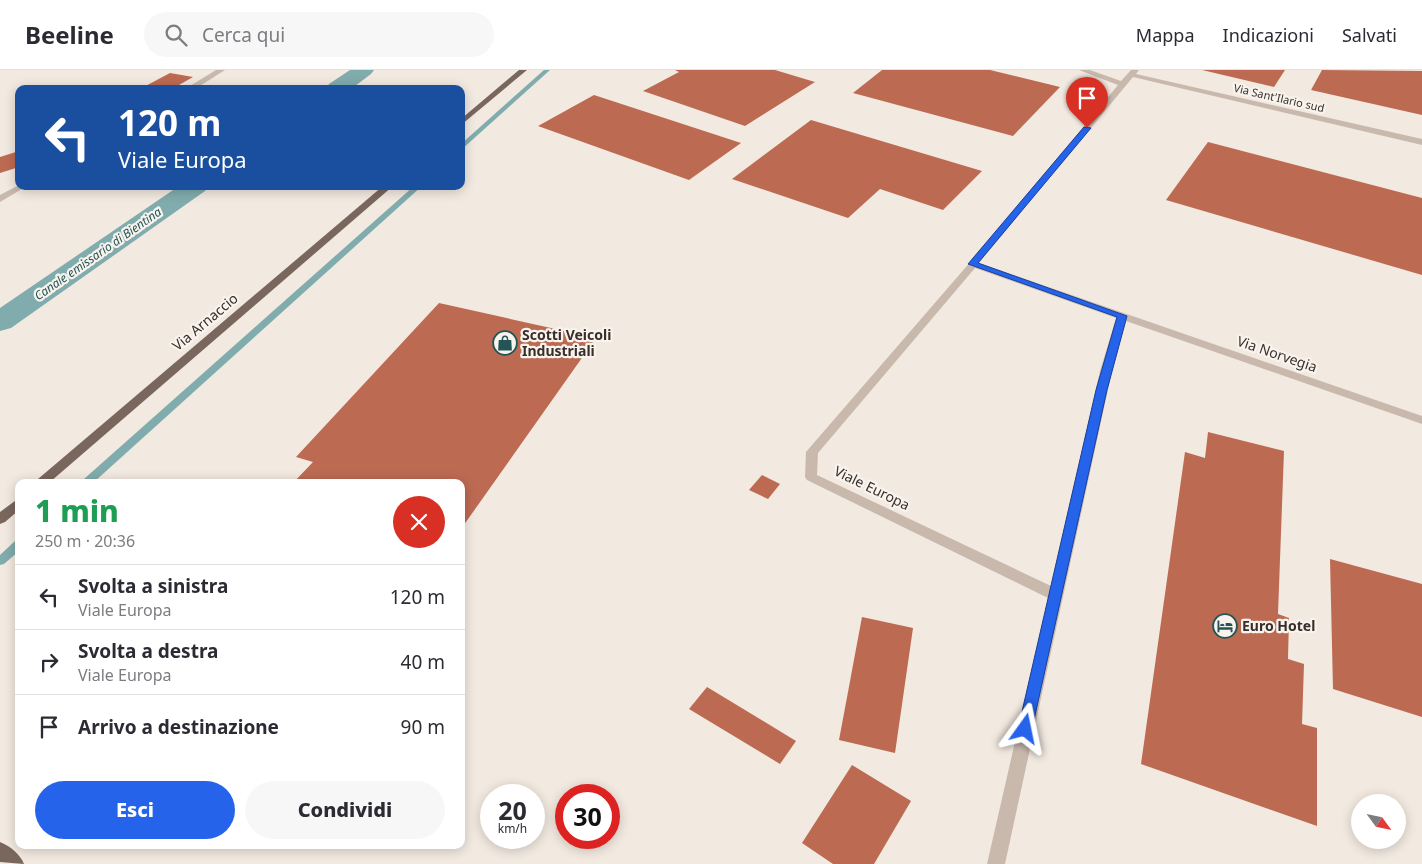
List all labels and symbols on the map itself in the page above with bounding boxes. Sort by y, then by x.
pin [1066,77,1108,128]
street label: Via Sant'Ilario sud [1232,80,1326,115]
water label: Canale emissario di Bientina [31,203,165,304]
street label: Via Arnaccio [168,289,242,355]
place label: Scotti Veicoli Industriali [522,325,611,360]
shop icon: Scotti Veicoli Industriali [492,330,518,356]
street label: Via Norvegia [1235,331,1320,376]
street label: Viale Europa [831,461,913,514]
hotel icon: Euro Hotel [1212,613,1238,639]
place label: Euro Hotel [1242,616,1315,635]
position arrow [998,702,1050,754]
speed limit sign: 30 [555,784,620,849]
north arrow [1351,794,1406,849]

